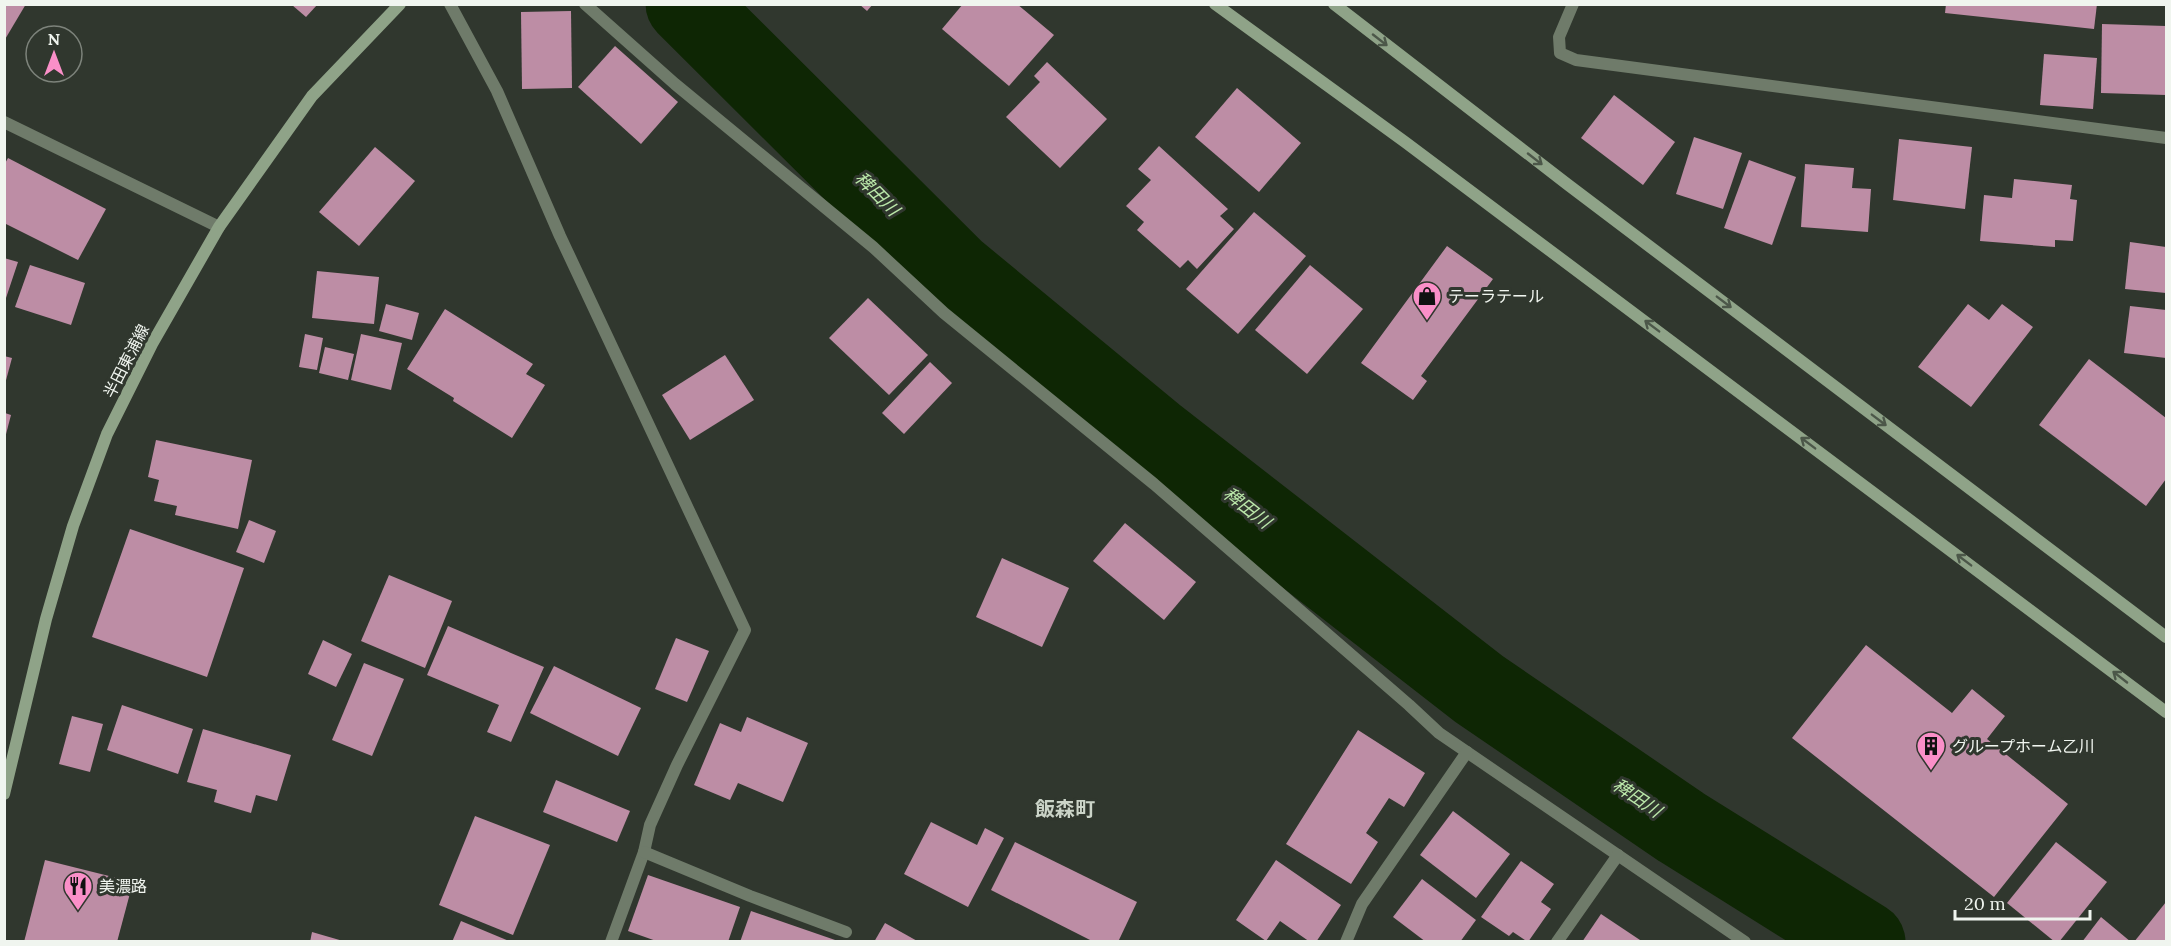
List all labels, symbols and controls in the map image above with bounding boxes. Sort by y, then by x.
north arrow [24,24,84,84]
text: N [48,29,60,49]
one-way arrow [1372,34,1388,47]
one-way arrow [1526,152,1542,165]
water label: 稗田川 [850,166,906,222]
shop icon: テーラテール [1411,280,1443,322]
place label: テーラテール [1448,286,1544,306]
one-way arrow [1715,296,1731,308]
one-way arrow [1644,320,1660,333]
street label: 半田東浦線 [99,321,153,401]
one-way arrow [1871,413,1887,426]
one-way arrow [1800,437,1816,450]
water label: 稗田川 [1219,482,1277,535]
one-way arrow [1957,554,1973,566]
one-way arrow [2113,670,2129,683]
building icon: グループホーム乙川 [1915,730,1947,772]
place label: グループホーム乙川 [1952,736,2095,756]
water label: 稗田川 [1608,773,1668,823]
district label: 飯森町 [1035,796,1095,821]
restaurant icon: 美濃路 [62,870,94,912]
place label: 美濃路 [99,876,147,896]
scale bar [1955,883,2090,921]
text: 20 m [1964,892,2006,915]

